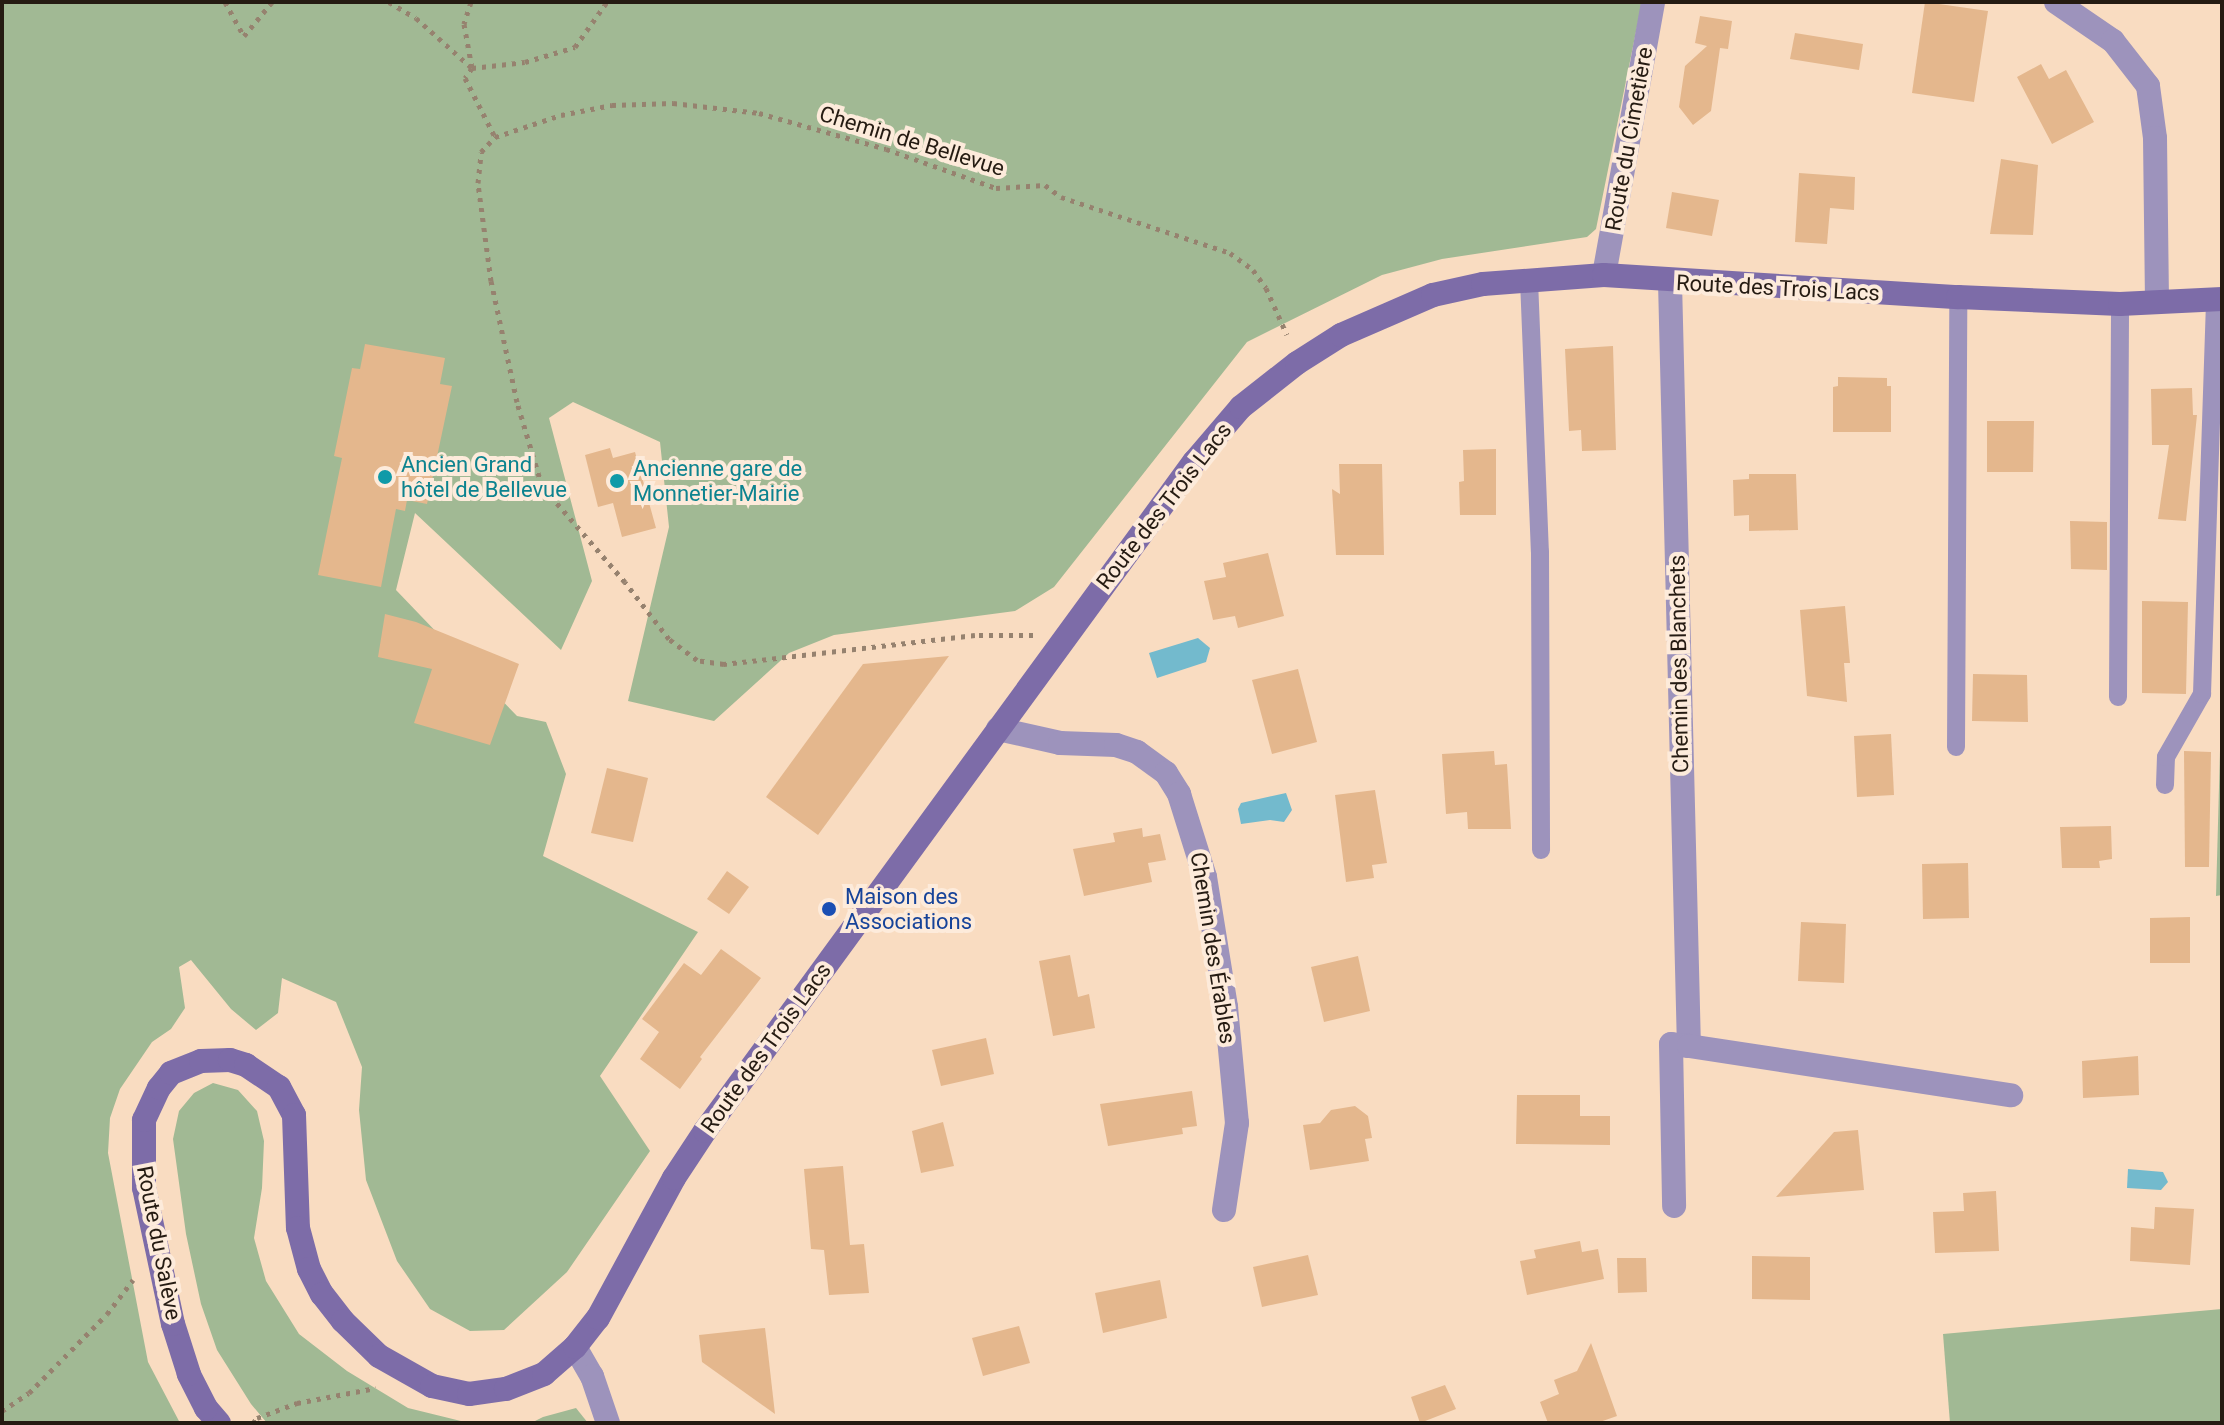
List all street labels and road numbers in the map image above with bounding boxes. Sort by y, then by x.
street label: Route du Cimetière [1600,45,1658,233]
street label: Chemin de Bellevue [816,100,1008,182]
street label: Route des Trois Lacs [1675,269,1881,307]
street label: Route des Trois Lacs [1091,417,1237,595]
street label: Chemin des Blanchets [1664,555,1694,773]
street label: Chemin des Érables [1185,850,1241,1046]
street label: Route des Trois Lacs [695,958,837,1138]
street label: Route du Salève [131,1164,187,1322]

